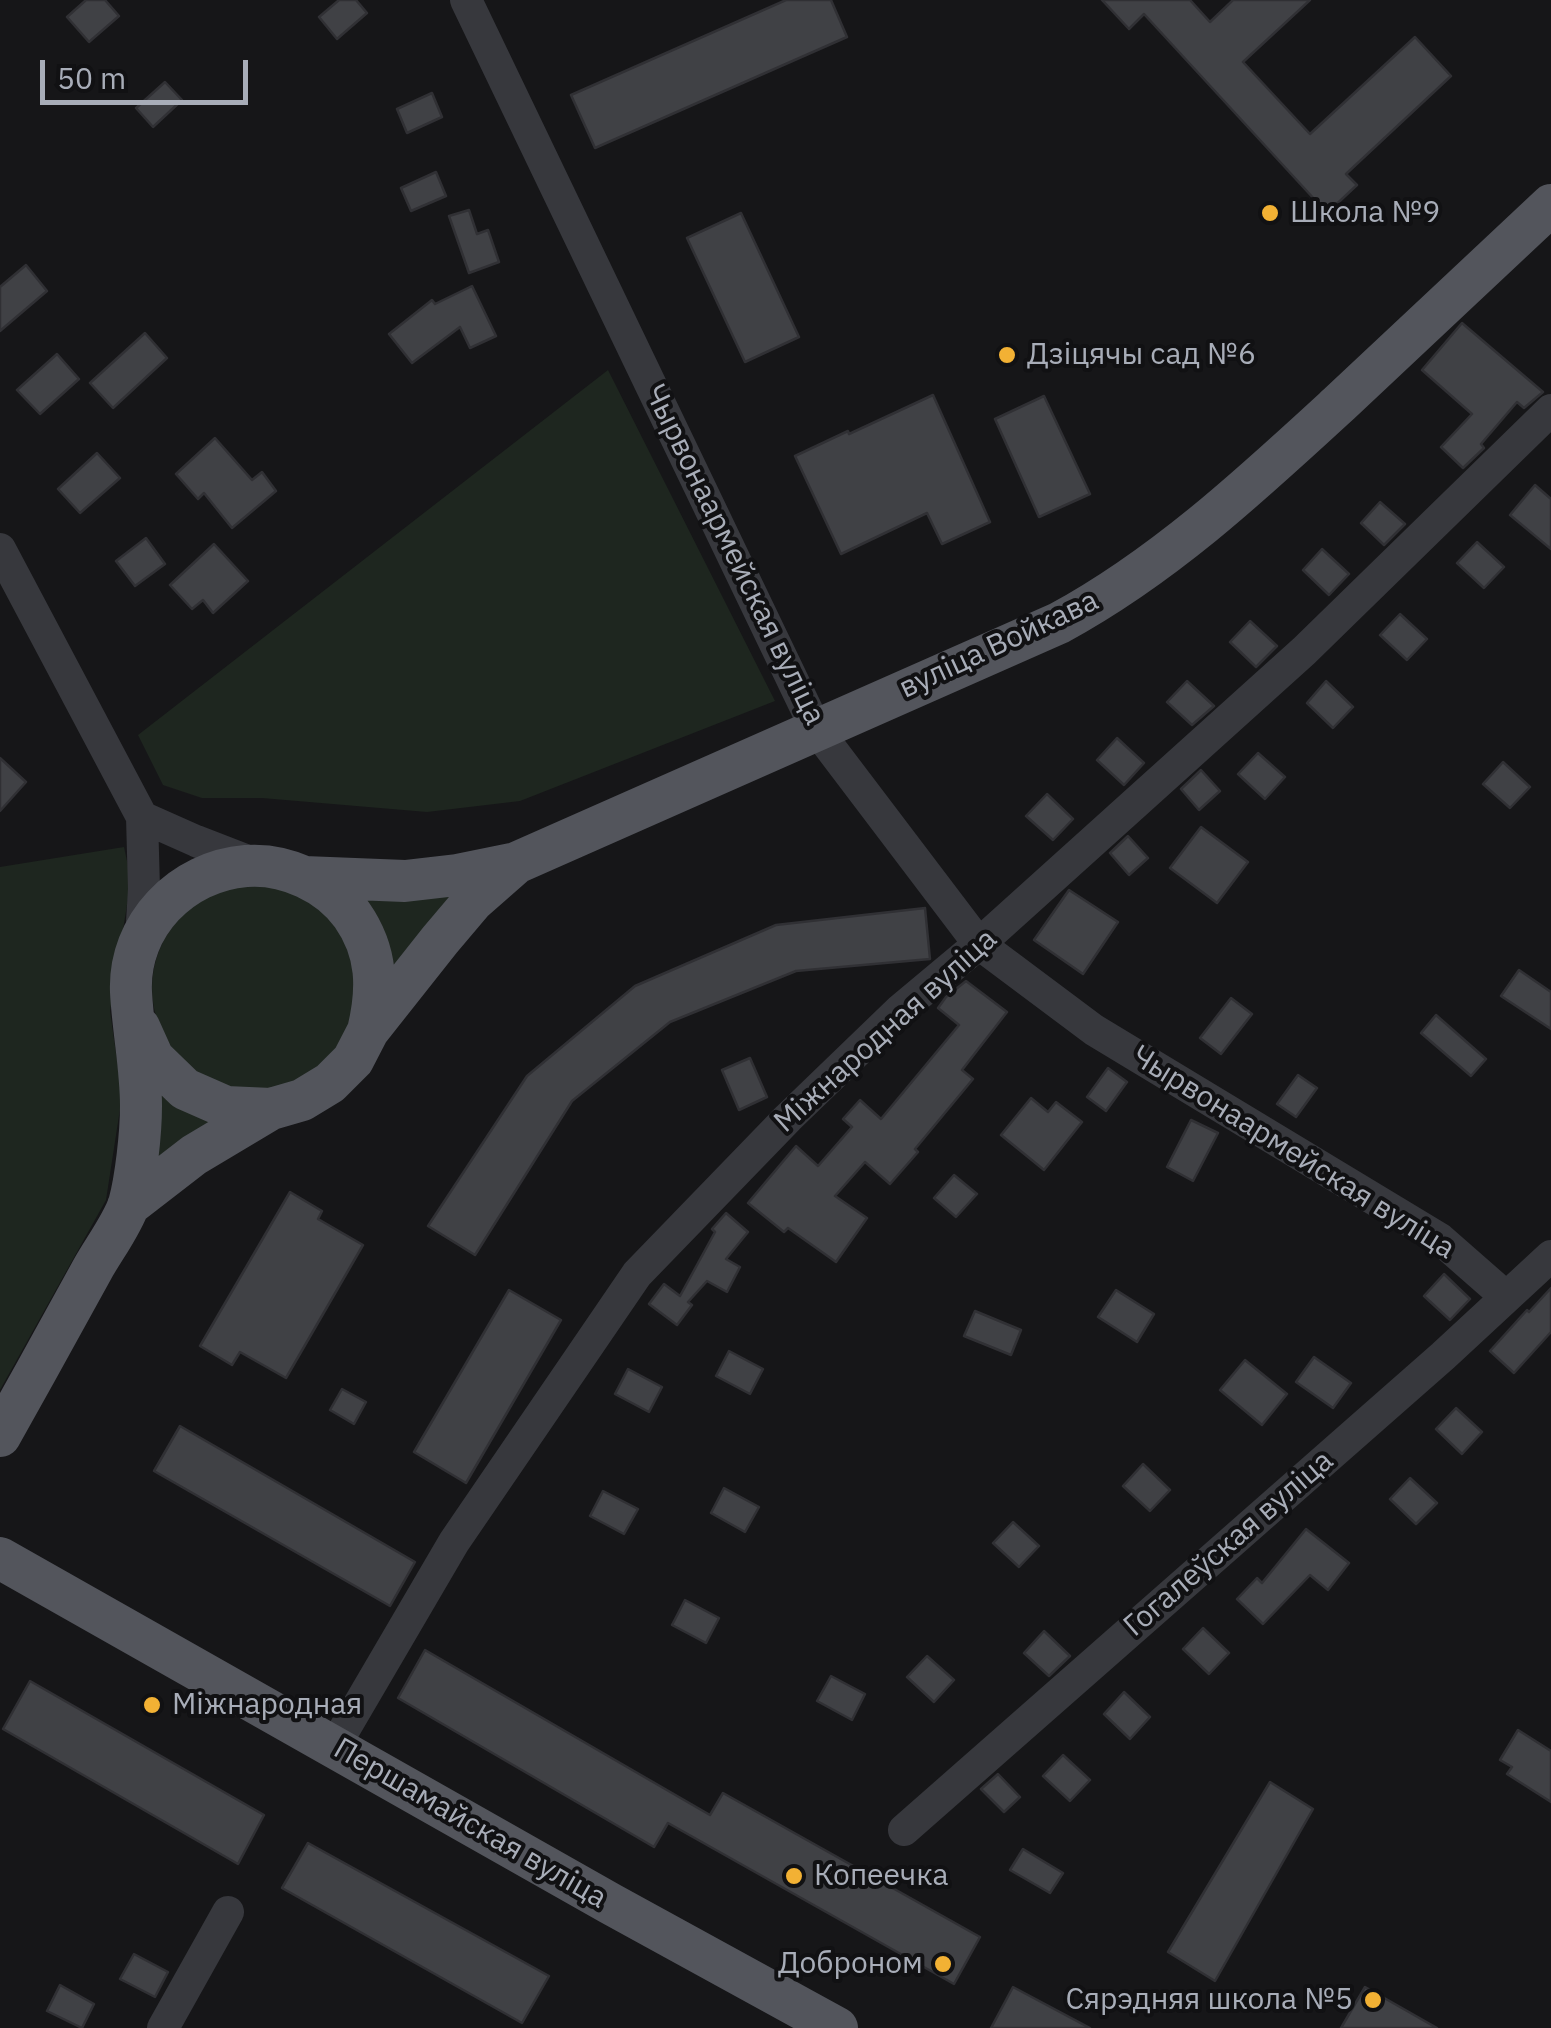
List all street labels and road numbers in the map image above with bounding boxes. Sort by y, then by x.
street label: Чырвонаармейская вуліца [636,379,832,731]
street label: вуліца Войкава [894,583,1104,707]
street label: Міжнародная вуліца [767,922,1005,1140]
street label: Чырвонаармейская вуліца [1125,1039,1461,1267]
street label: Гогалеўская вуліца [1117,1443,1341,1645]
street label: Першамайская вуліца [327,1731,613,1917]

